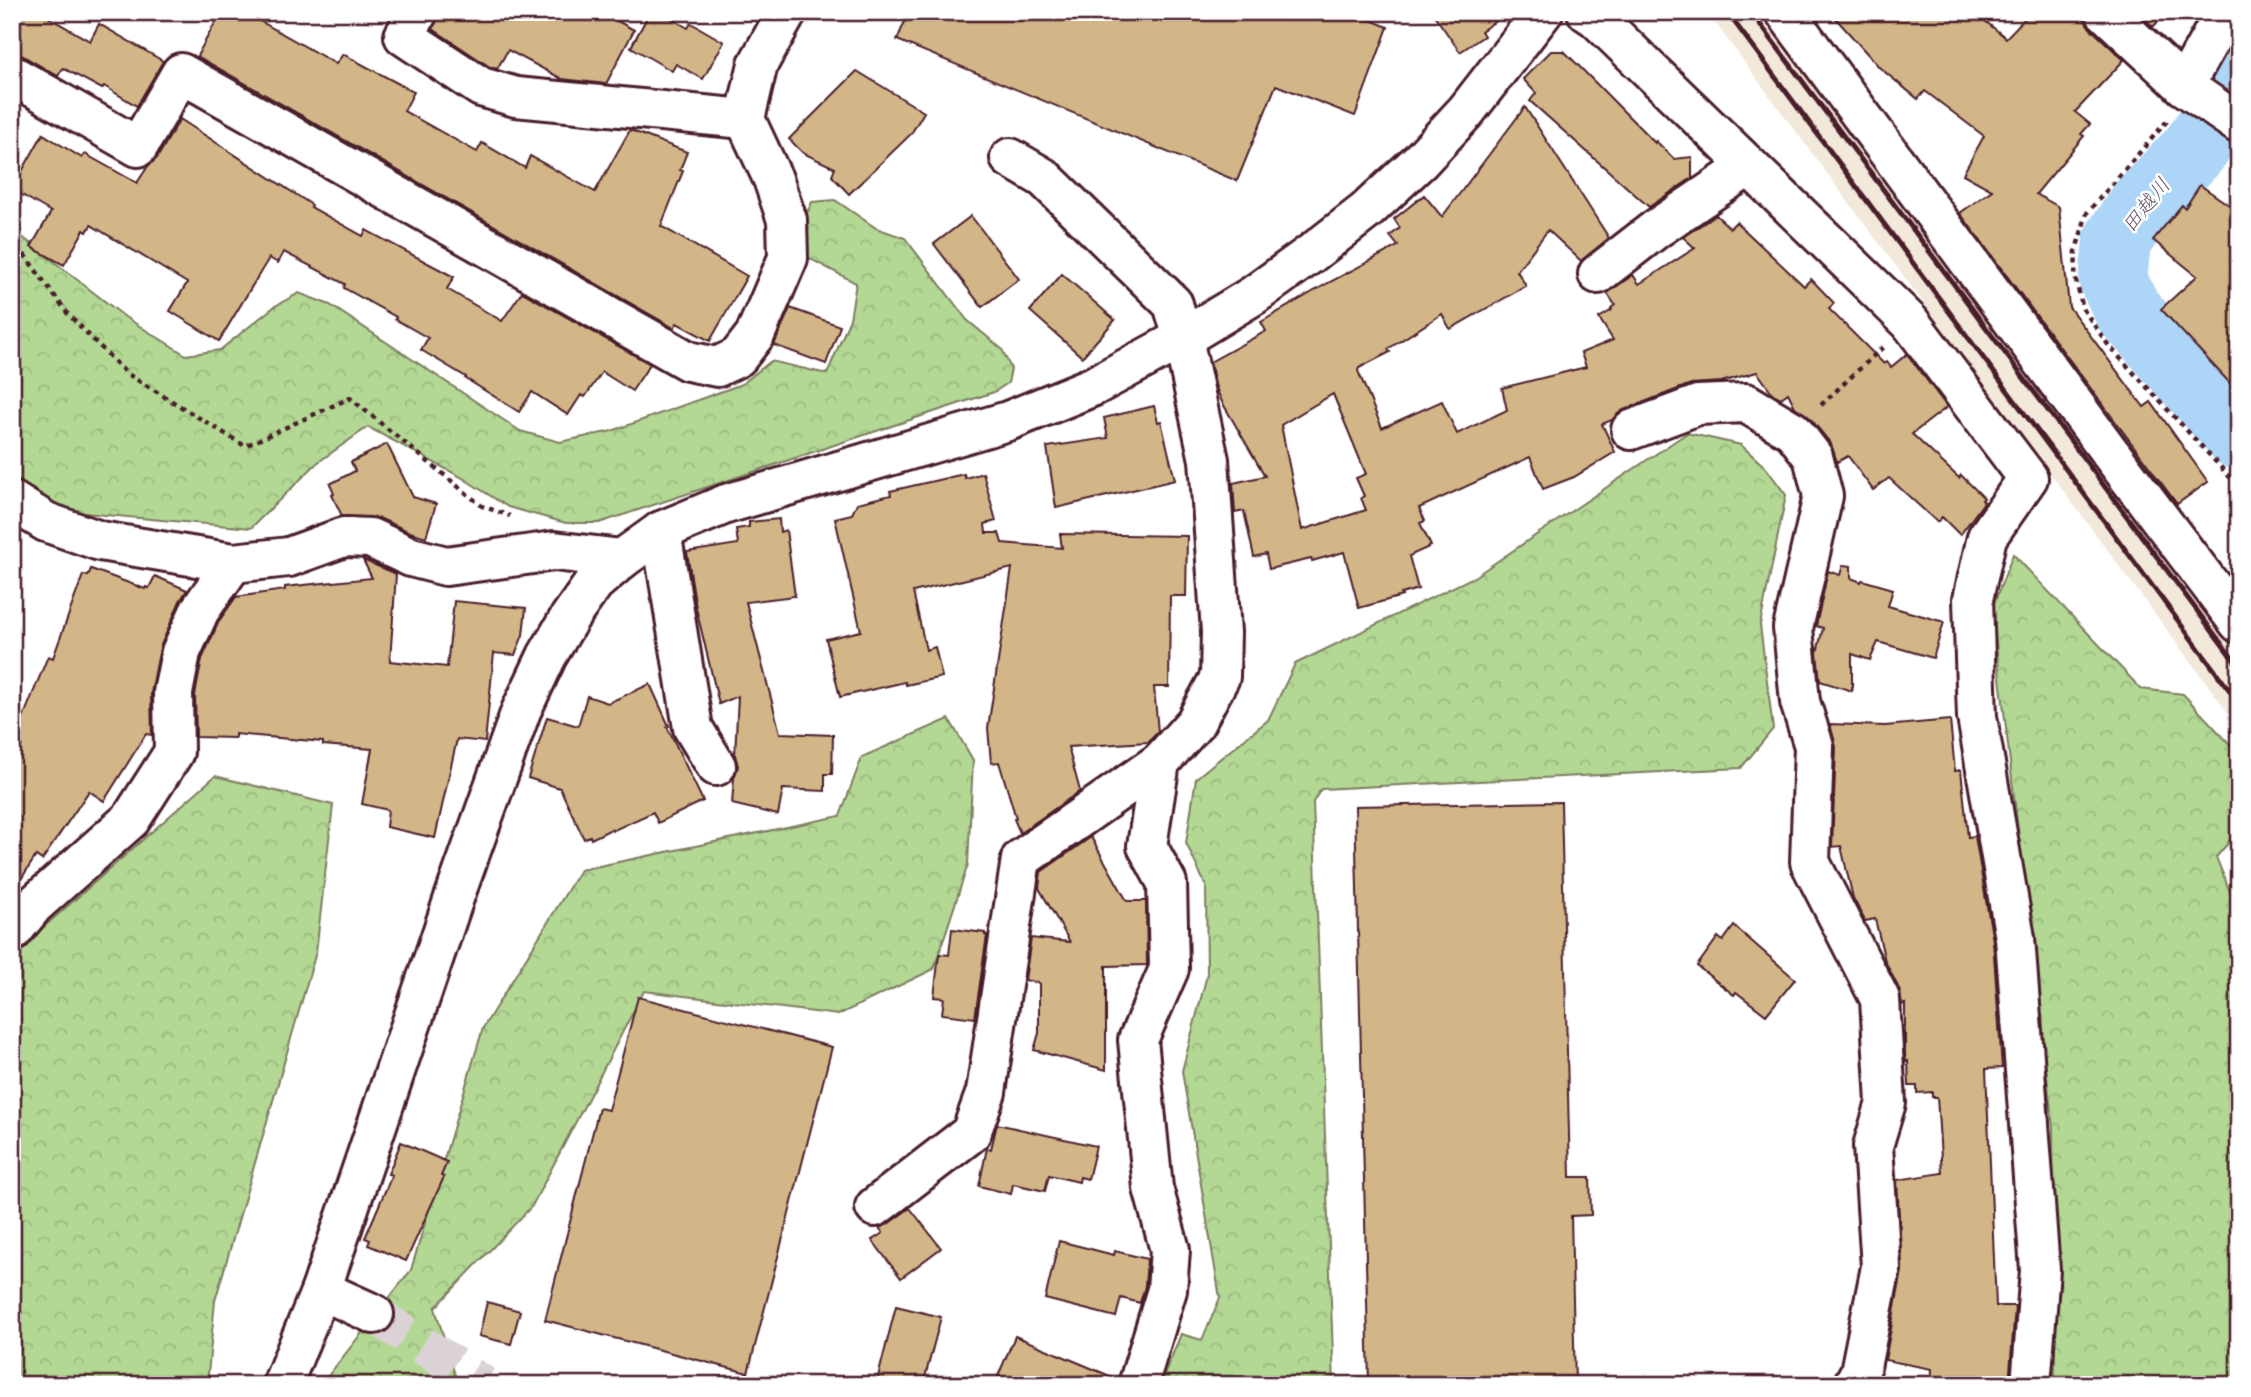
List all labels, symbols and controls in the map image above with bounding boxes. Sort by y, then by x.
water label: 田越川 [2115,171,2180,241]

